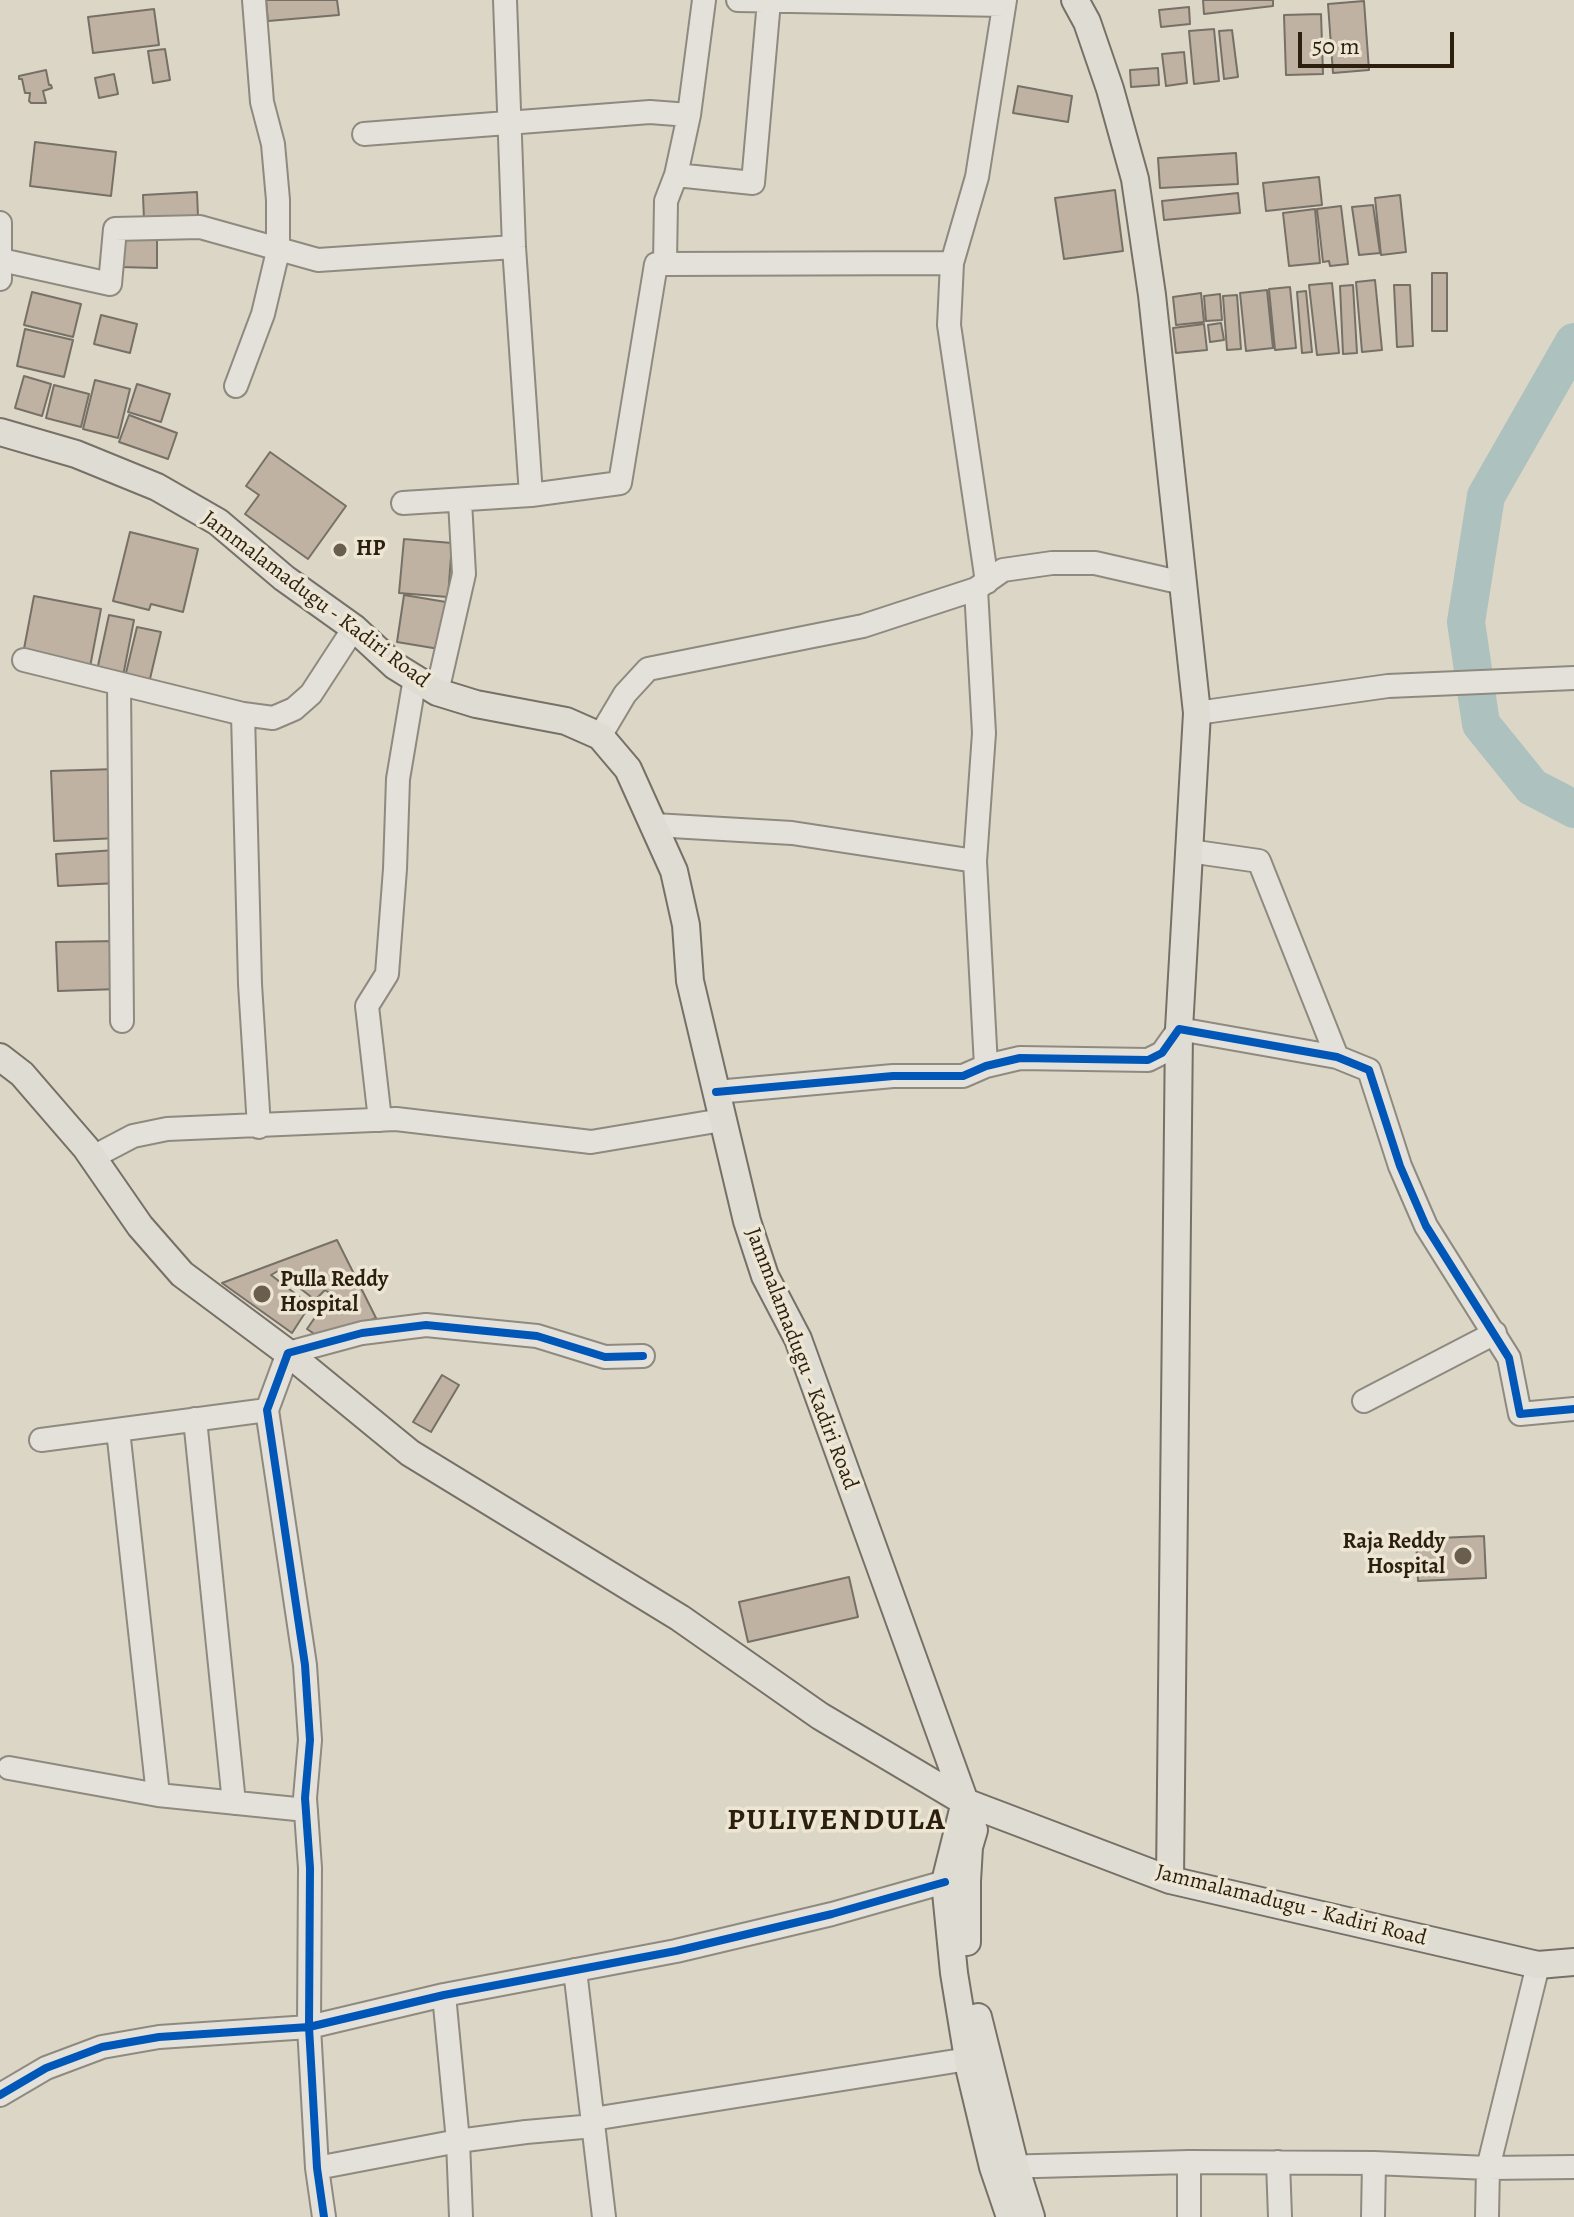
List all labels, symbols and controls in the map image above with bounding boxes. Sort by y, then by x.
scale bar [1302,16,1458,66]
text: 50 m [1312,30,1360,62]
street label: Jammalamadugu - Kadiri Road [196,506,434,694]
place label: HP [356,537,385,563]
marker: HP [331,541,349,559]
street label: Jammalamadugu - Kadiri Road [739,1224,863,1494]
place label: Pulla Reddy Hospital [280,1268,388,1320]
marker: Pulla Reddy Hospital [251,1283,273,1305]
place label: Raja Reddy Hospital [1343,1530,1445,1582]
marker: Raja Reddy Hospital [1452,1545,1474,1567]
district label: PULIVENDULA [727,1804,947,1840]
street label: Jammalamadugu - Kadiri Road [1153,1860,1429,1952]

